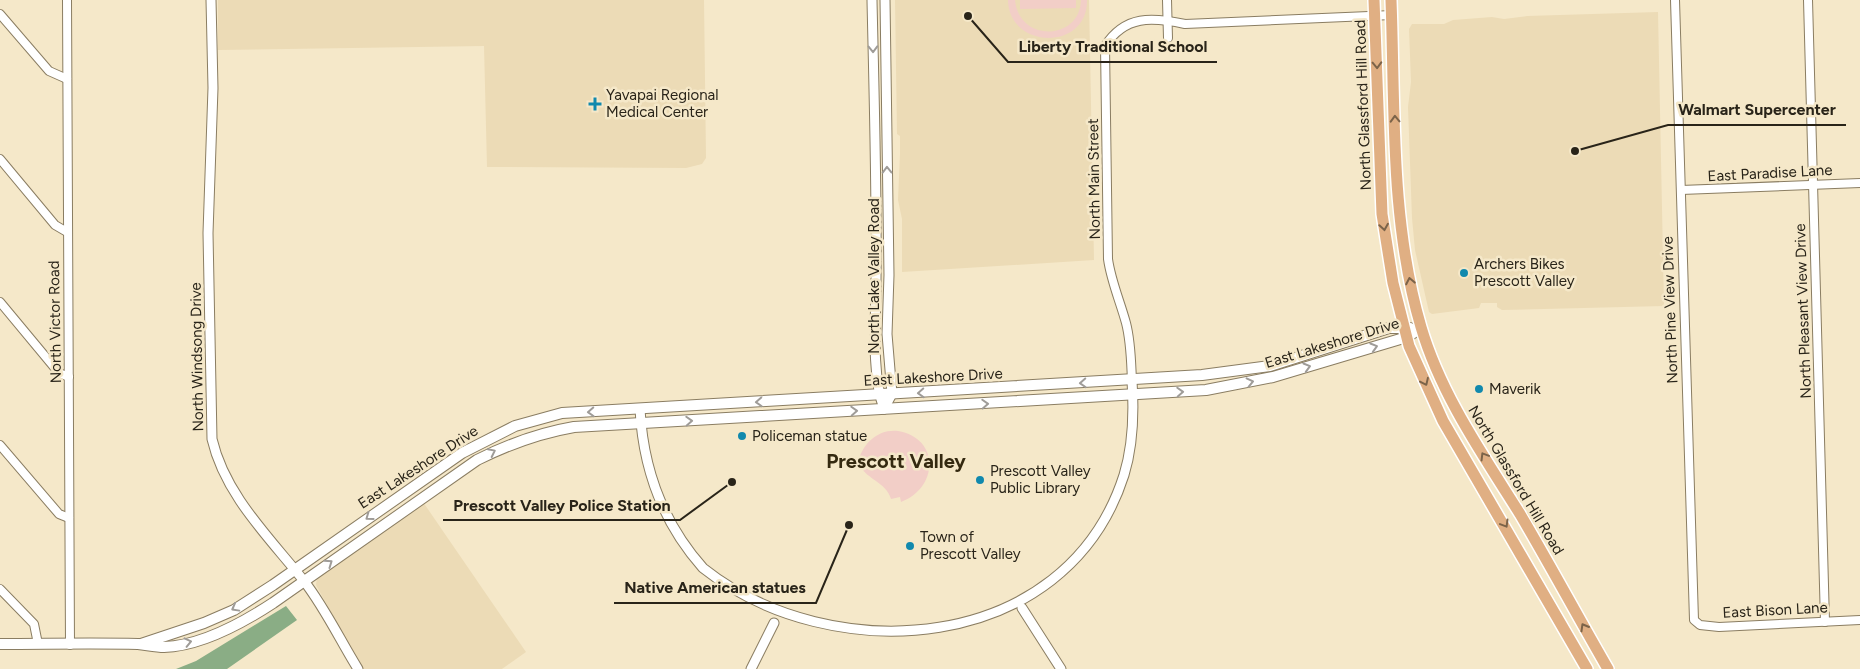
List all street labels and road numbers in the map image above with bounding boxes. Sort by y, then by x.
street label: North Glassford Hill Road [1351,19,1375,191]
street label: North Main Street [1084,118,1104,240]
street label: East Paradise Lane [1707,161,1833,185]
street label: North Lake Valley Road [865,198,883,354]
street label: North Pleasant View Drive [1791,223,1815,399]
street label: North Pine View Drive [1658,236,1682,384]
street label: North Victor Road [45,260,65,384]
street label: North Windsong Drive [187,282,207,432]
street label: East Lakeshore Drive [1263,314,1401,372]
street label: East Lakeshore Drive [863,364,1003,390]
street label: North Glassford Hill Road [1464,402,1568,558]
street label: East Lakeshore Drive [355,422,481,512]
street label: East Bison Lane [1722,598,1828,622]

